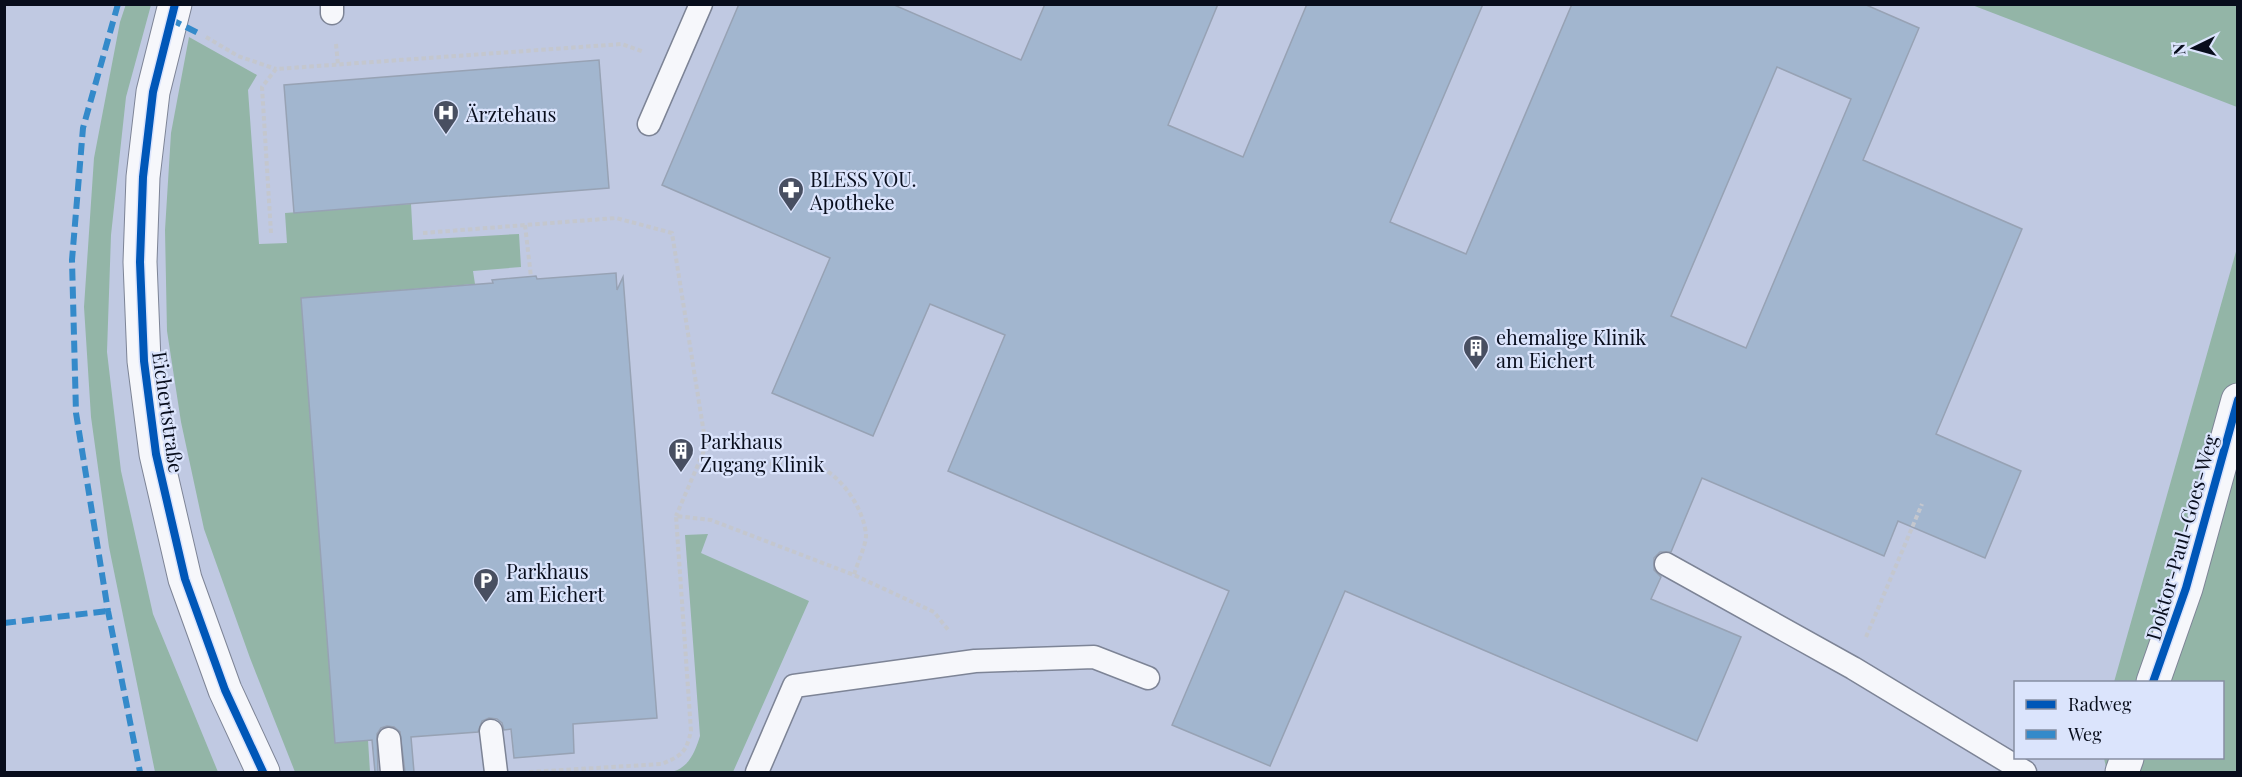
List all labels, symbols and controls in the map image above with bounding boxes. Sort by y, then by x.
north arrow [2164,18,2224,78]
text: N [2168,42,2190,56]
hospital icon: Ärztehaus [431,98,461,136]
place label: Ärztehaus [465,100,557,127]
place label: BLESS YOU. Apotheke [809,165,916,215]
pharmacy icon: BLESS YOU. Apotheke [776,175,806,213]
place label: ehemalige Klinik am Eichert [1496,323,1646,373]
building icon: ehemalige Klinik am Eichert [1461,333,1491,371]
street label: Eichertstraße [147,350,191,474]
place label: Parkhaus Zugang Klinik [700,427,824,477]
street label: Doktor-Paul-Goes-Weg [2139,431,2223,643]
building icon: Parkhaus Zugang Klinik [666,436,696,474]
place label: Parkhaus am Eichert [506,557,605,607]
parking icon: Parkhaus am Eichert [471,566,501,604]
legend [2014,681,2224,759]
text: Radweg [2068,692,2132,716]
text: Weg [2067,722,2102,746]

